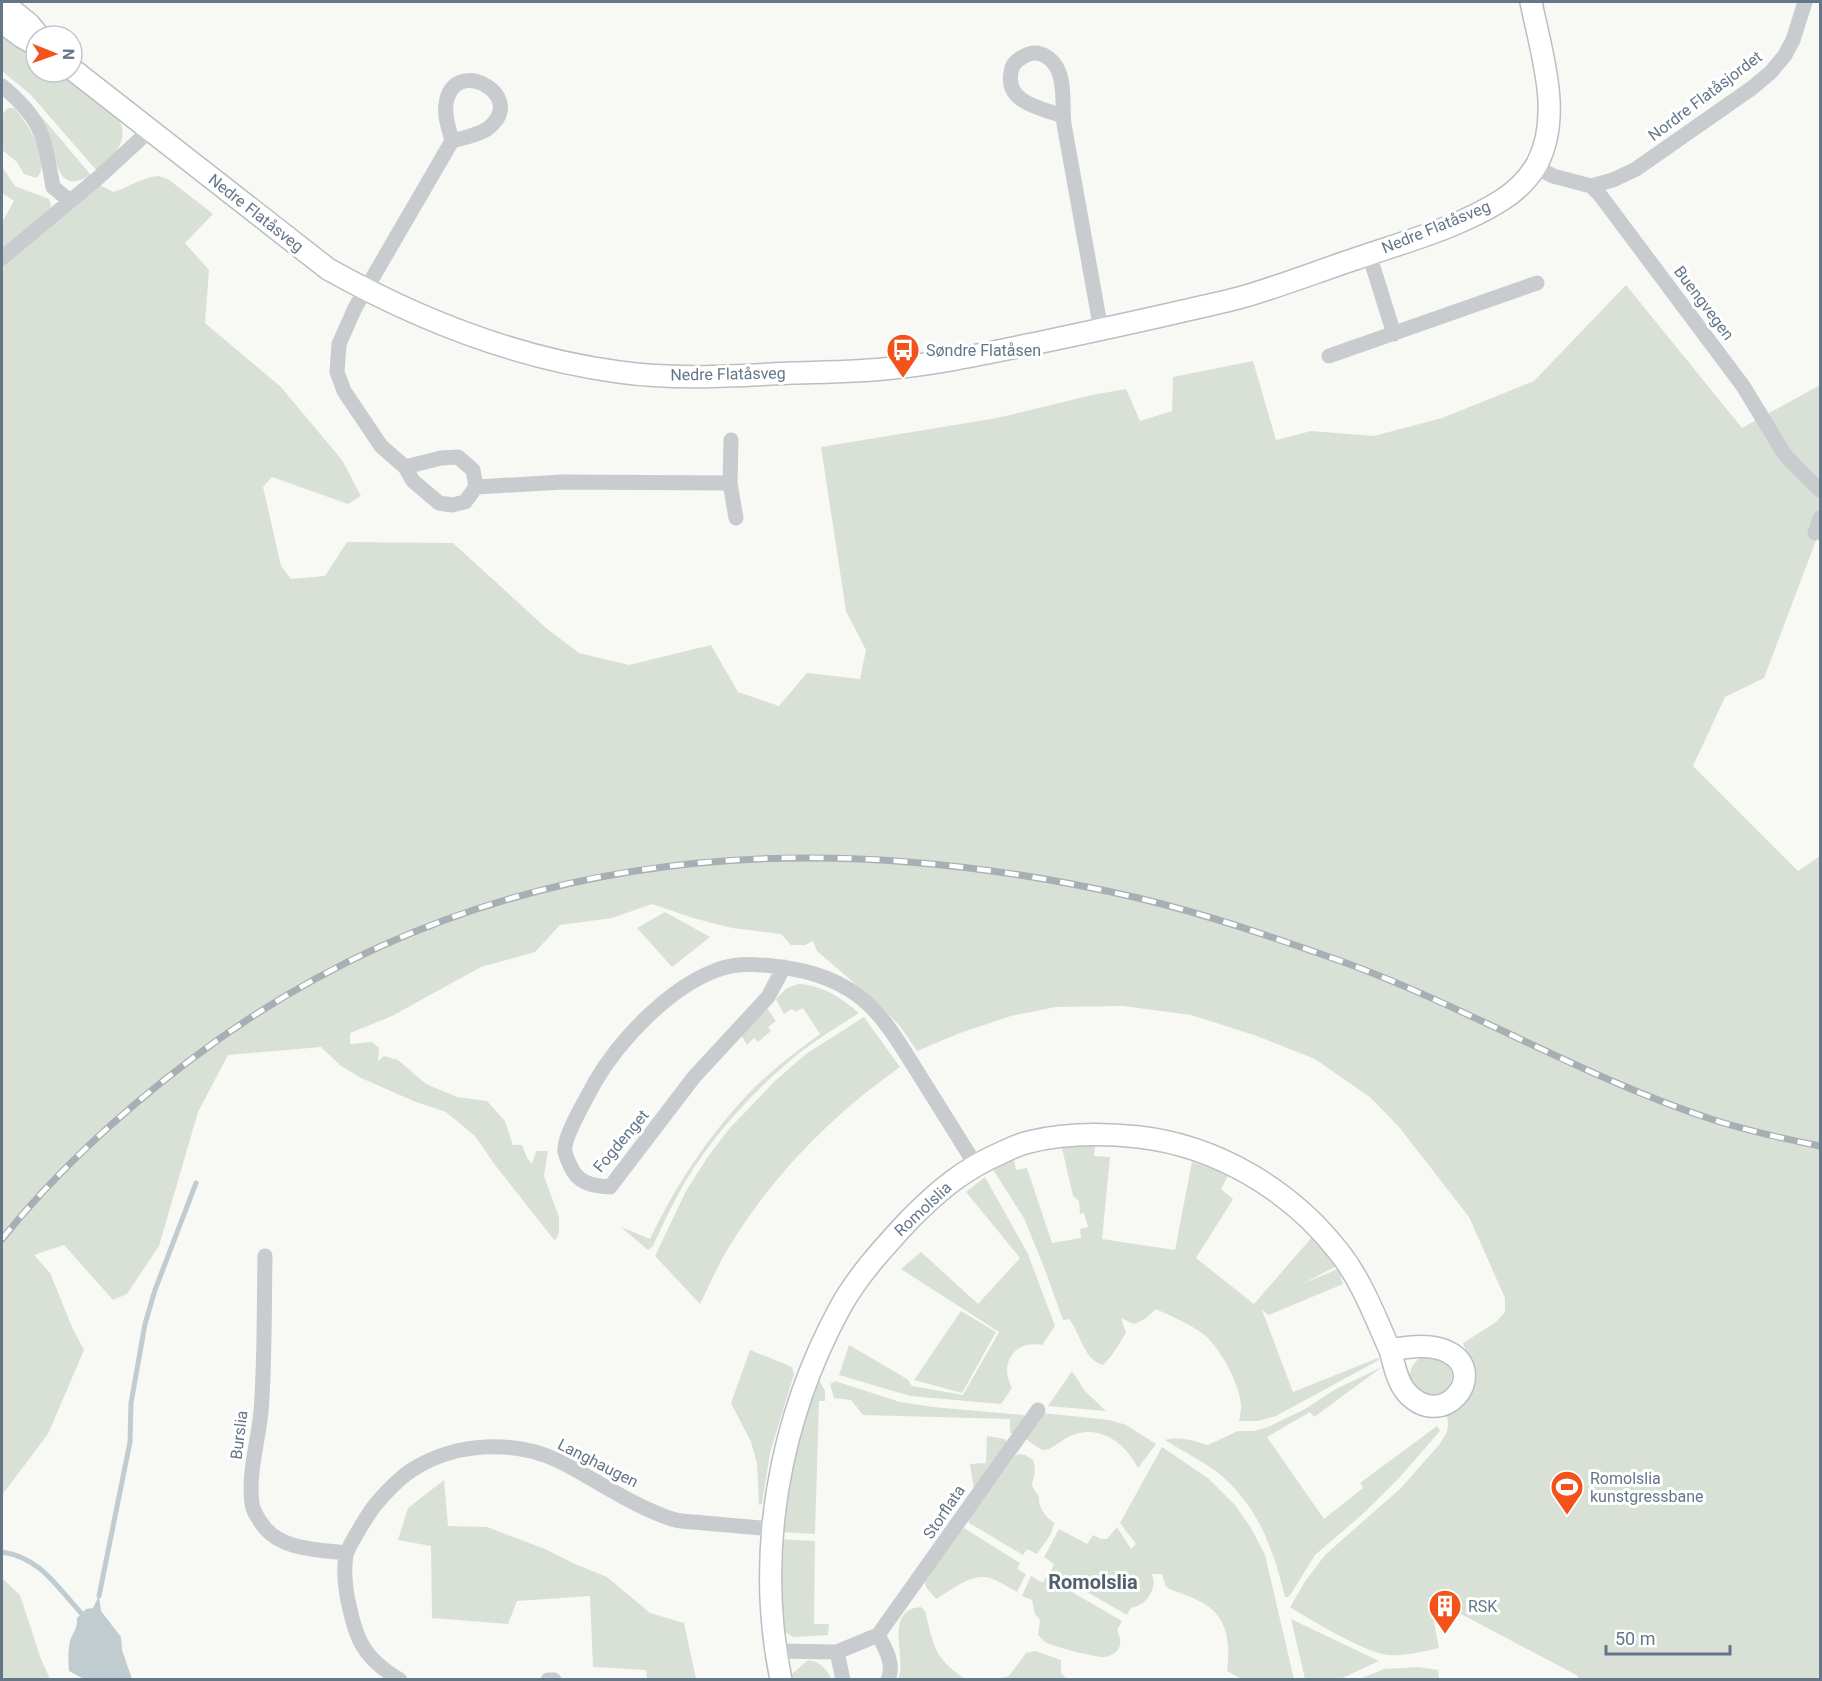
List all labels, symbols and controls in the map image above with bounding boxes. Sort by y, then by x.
north arrow [24,24,84,84]
street label: Nordre Flatåsjordet [1645,47,1765,145]
text: N [59,48,78,60]
street label: Nedre Flatåsveg [205,170,307,256]
street label: Nedre Flatåsveg [1379,197,1493,257]
street label: Buengvegen [1670,262,1738,344]
bus stop icon: Søndre Flatåsen [885,332,921,379]
place label: Søndre Flatåsen [926,341,1041,360]
street label: Nedre Flatåsveg [670,363,786,385]
street label: Fogdenget [589,1106,653,1176]
street label: Romolslia [891,1178,955,1240]
street label: Burslia [227,1410,251,1460]
street label: Langhaugen [555,1435,641,1491]
sports icon: Romolslia kunstgressbane [1549,1469,1585,1516]
place label: Romolslia kunstgressbane [1590,1469,1704,1506]
street label: Storflata [919,1481,969,1543]
district label: Romolslia [1048,1570,1138,1594]
building icon: RSK [1427,1588,1463,1635]
place label: RSK [1468,1597,1498,1616]
scale bar [1606,1618,1730,1656]
text: 50 m [1615,1628,1655,1649]

